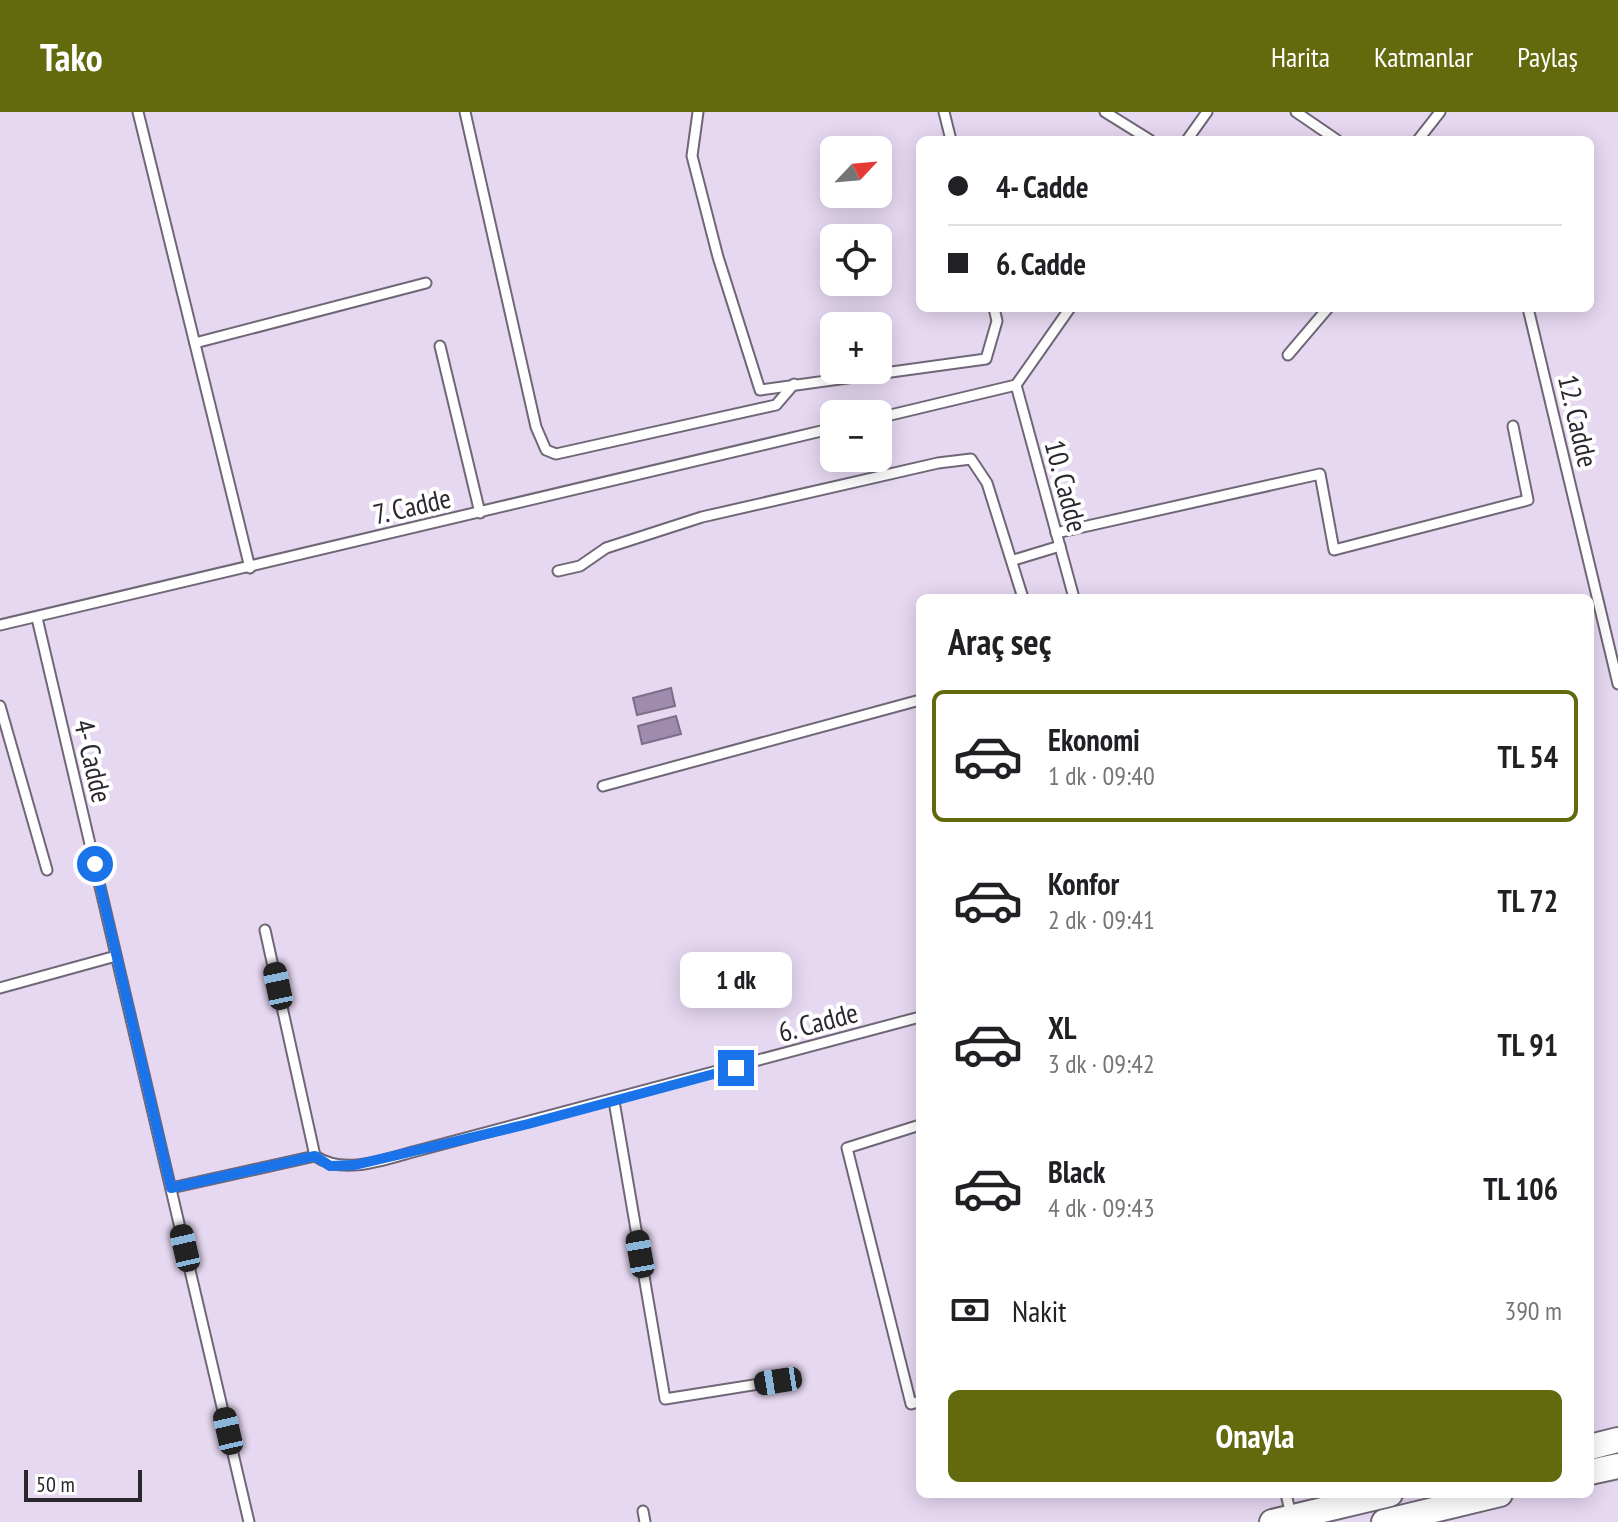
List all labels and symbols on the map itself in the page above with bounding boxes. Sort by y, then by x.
north arrow [820,136,892,208]
street label: 12. Cadde [1550,371,1607,471]
street label: 10. Cadde [1036,436,1096,536]
street label: 7. Cadde [369,479,454,532]
street label: 4- Cadde [66,716,121,806]
route start [77,846,113,882]
callout: 1 dk [680,952,792,1008]
car [261,960,295,1012]
street label: 6. Cadde [774,993,862,1050]
route end [718,1050,754,1086]
car [168,1222,202,1274]
car [624,1228,656,1280]
car [752,1365,804,1397]
car [211,1405,245,1457]
scale bar [24,1466,142,1502]

